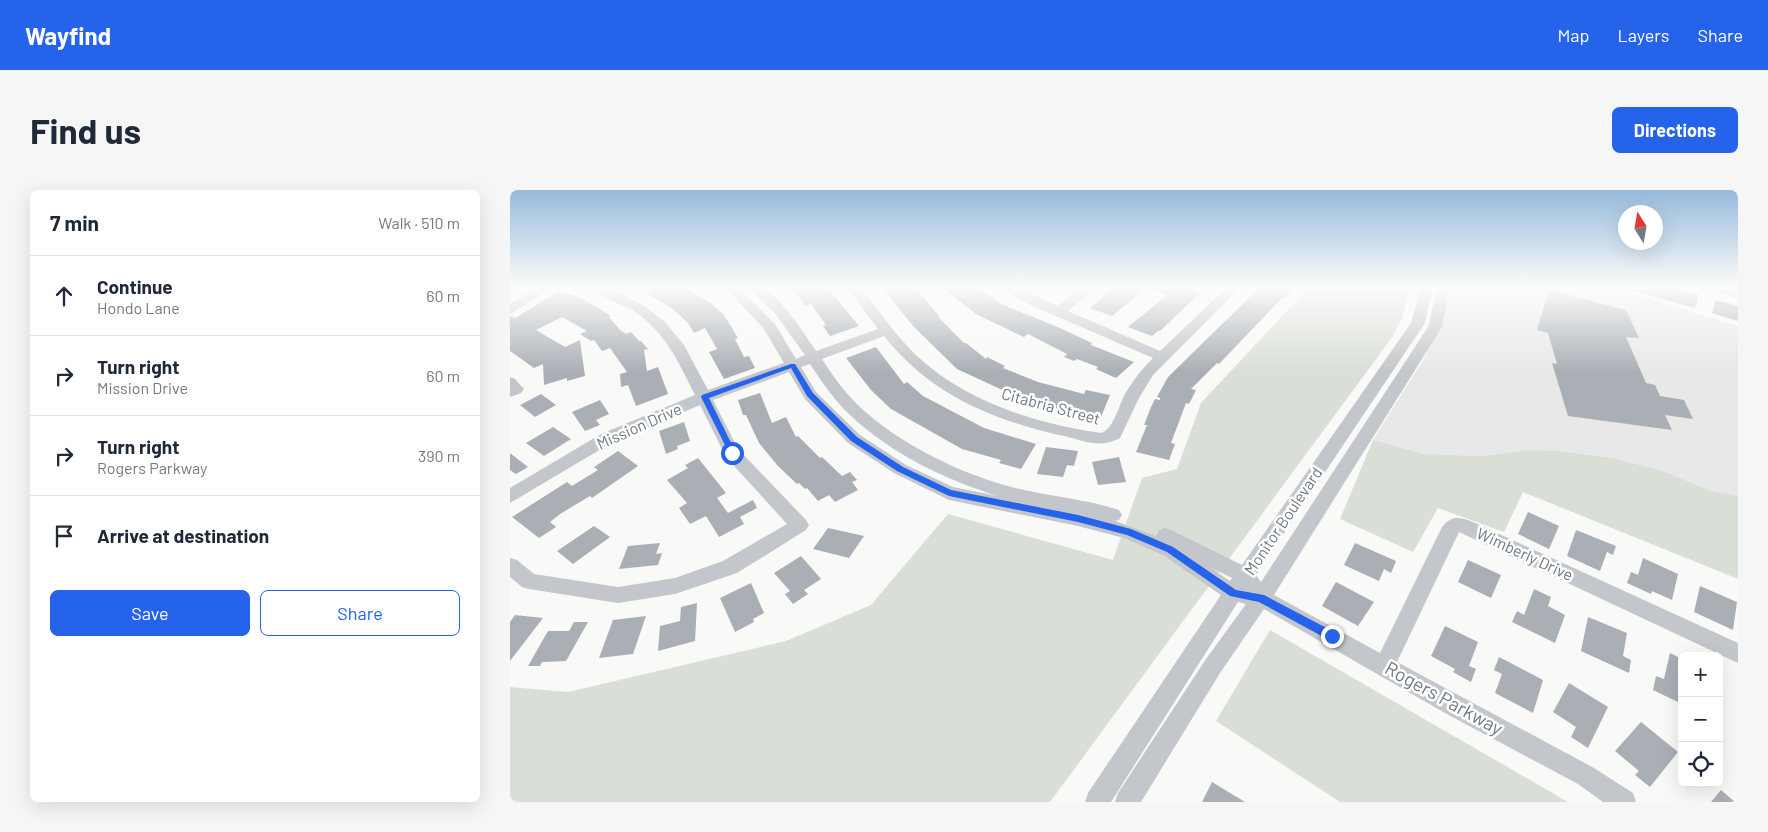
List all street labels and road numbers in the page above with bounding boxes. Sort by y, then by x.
street label: Citabria Street [1000,383,1103,428]
street label: Mission Drive [593,398,684,453]
street label: Monitor Boulevard [1240,463,1326,578]
street label: Wimberly Drive [1474,523,1576,584]
street label: Rogers Parkway [1381,656,1507,740]

